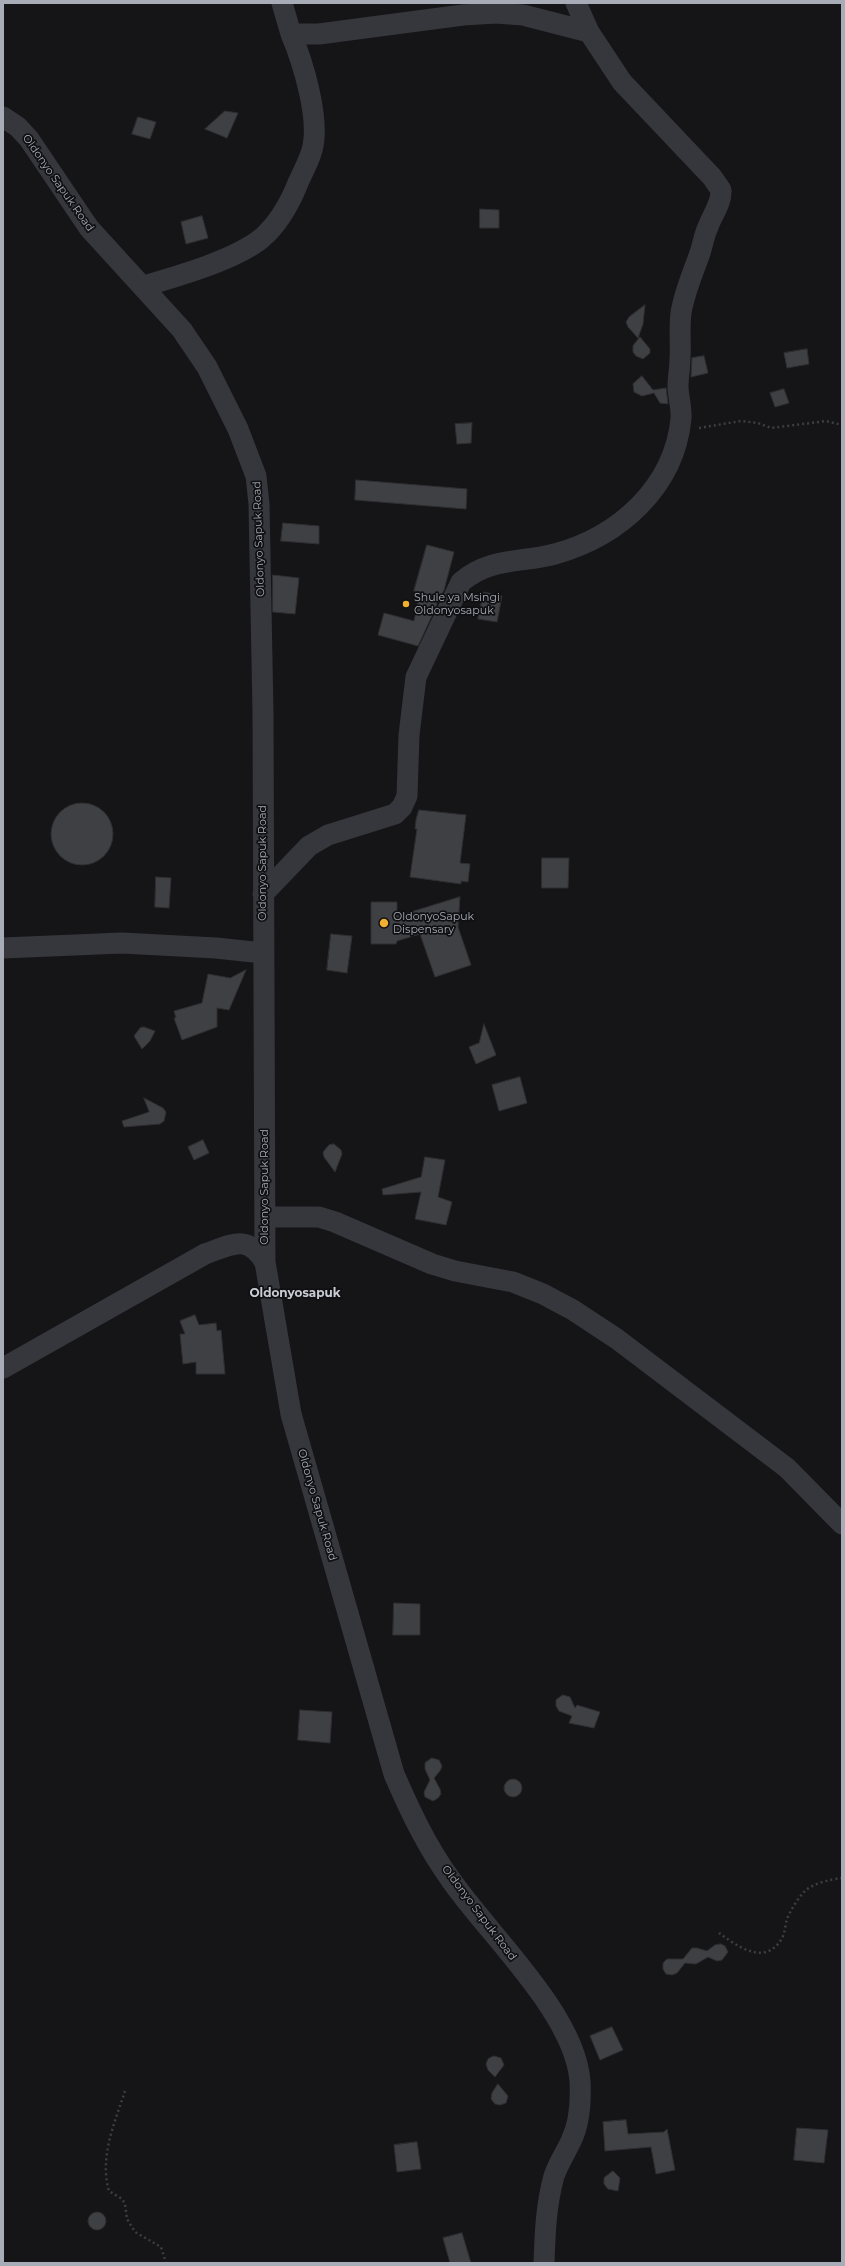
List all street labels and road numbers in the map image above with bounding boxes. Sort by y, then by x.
street label: Oldonyo Sapuk Road [19,132,97,234]
street label: Oldonyo Sapuk Road [250,481,268,597]
street label: Oldonyo Sapuk Road [256,805,270,921]
street label: Oldonyo Sapuk Road [258,1129,272,1245]
street label: Oldonyo Sapuk Road [295,1448,339,1562]
street label: Oldonyo Sapuk Road [439,1863,519,1963]

